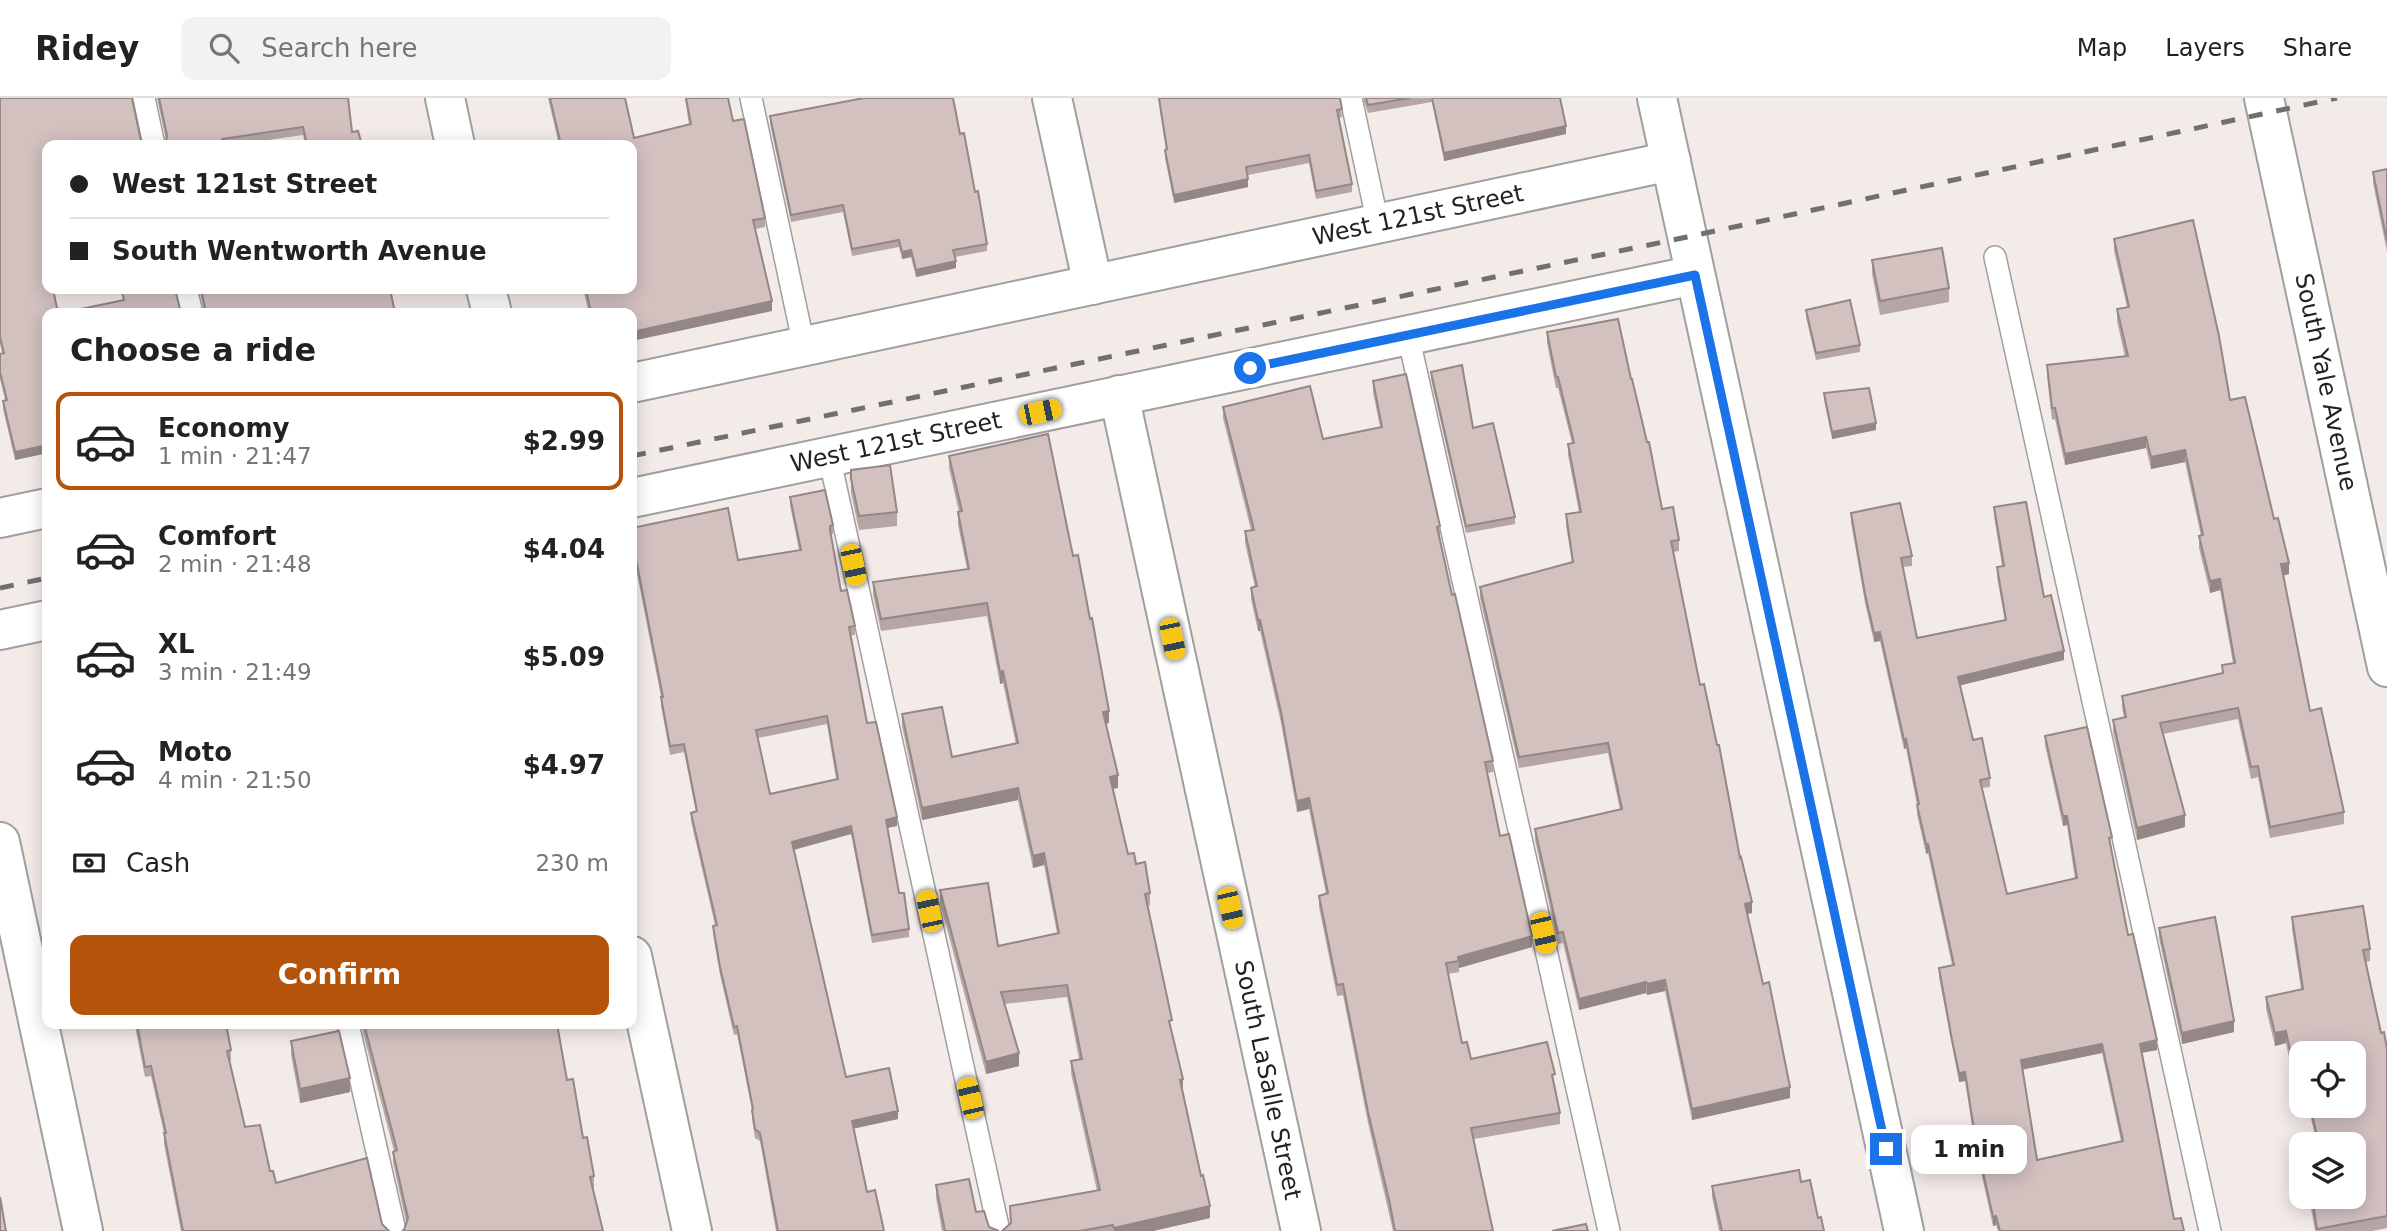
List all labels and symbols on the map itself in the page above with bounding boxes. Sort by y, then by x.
street label: West 121st Street [1310,179,1526,251]
street label: South Yale Avenue [2289,271,2363,493]
route start [1234,352,1266,384]
car [1018,397,1063,427]
street label: West 121st Street [788,406,1004,478]
car [839,542,868,588]
car [1158,616,1187,662]
car [1216,885,1245,931]
car [915,888,944,934]
car [1529,910,1558,956]
street label: South LaSalle Street [1229,958,1307,1202]
car [956,1075,985,1121]
callout: 1 min [1910,1124,2026,1174]
route end [1870,1133,1902,1165]

